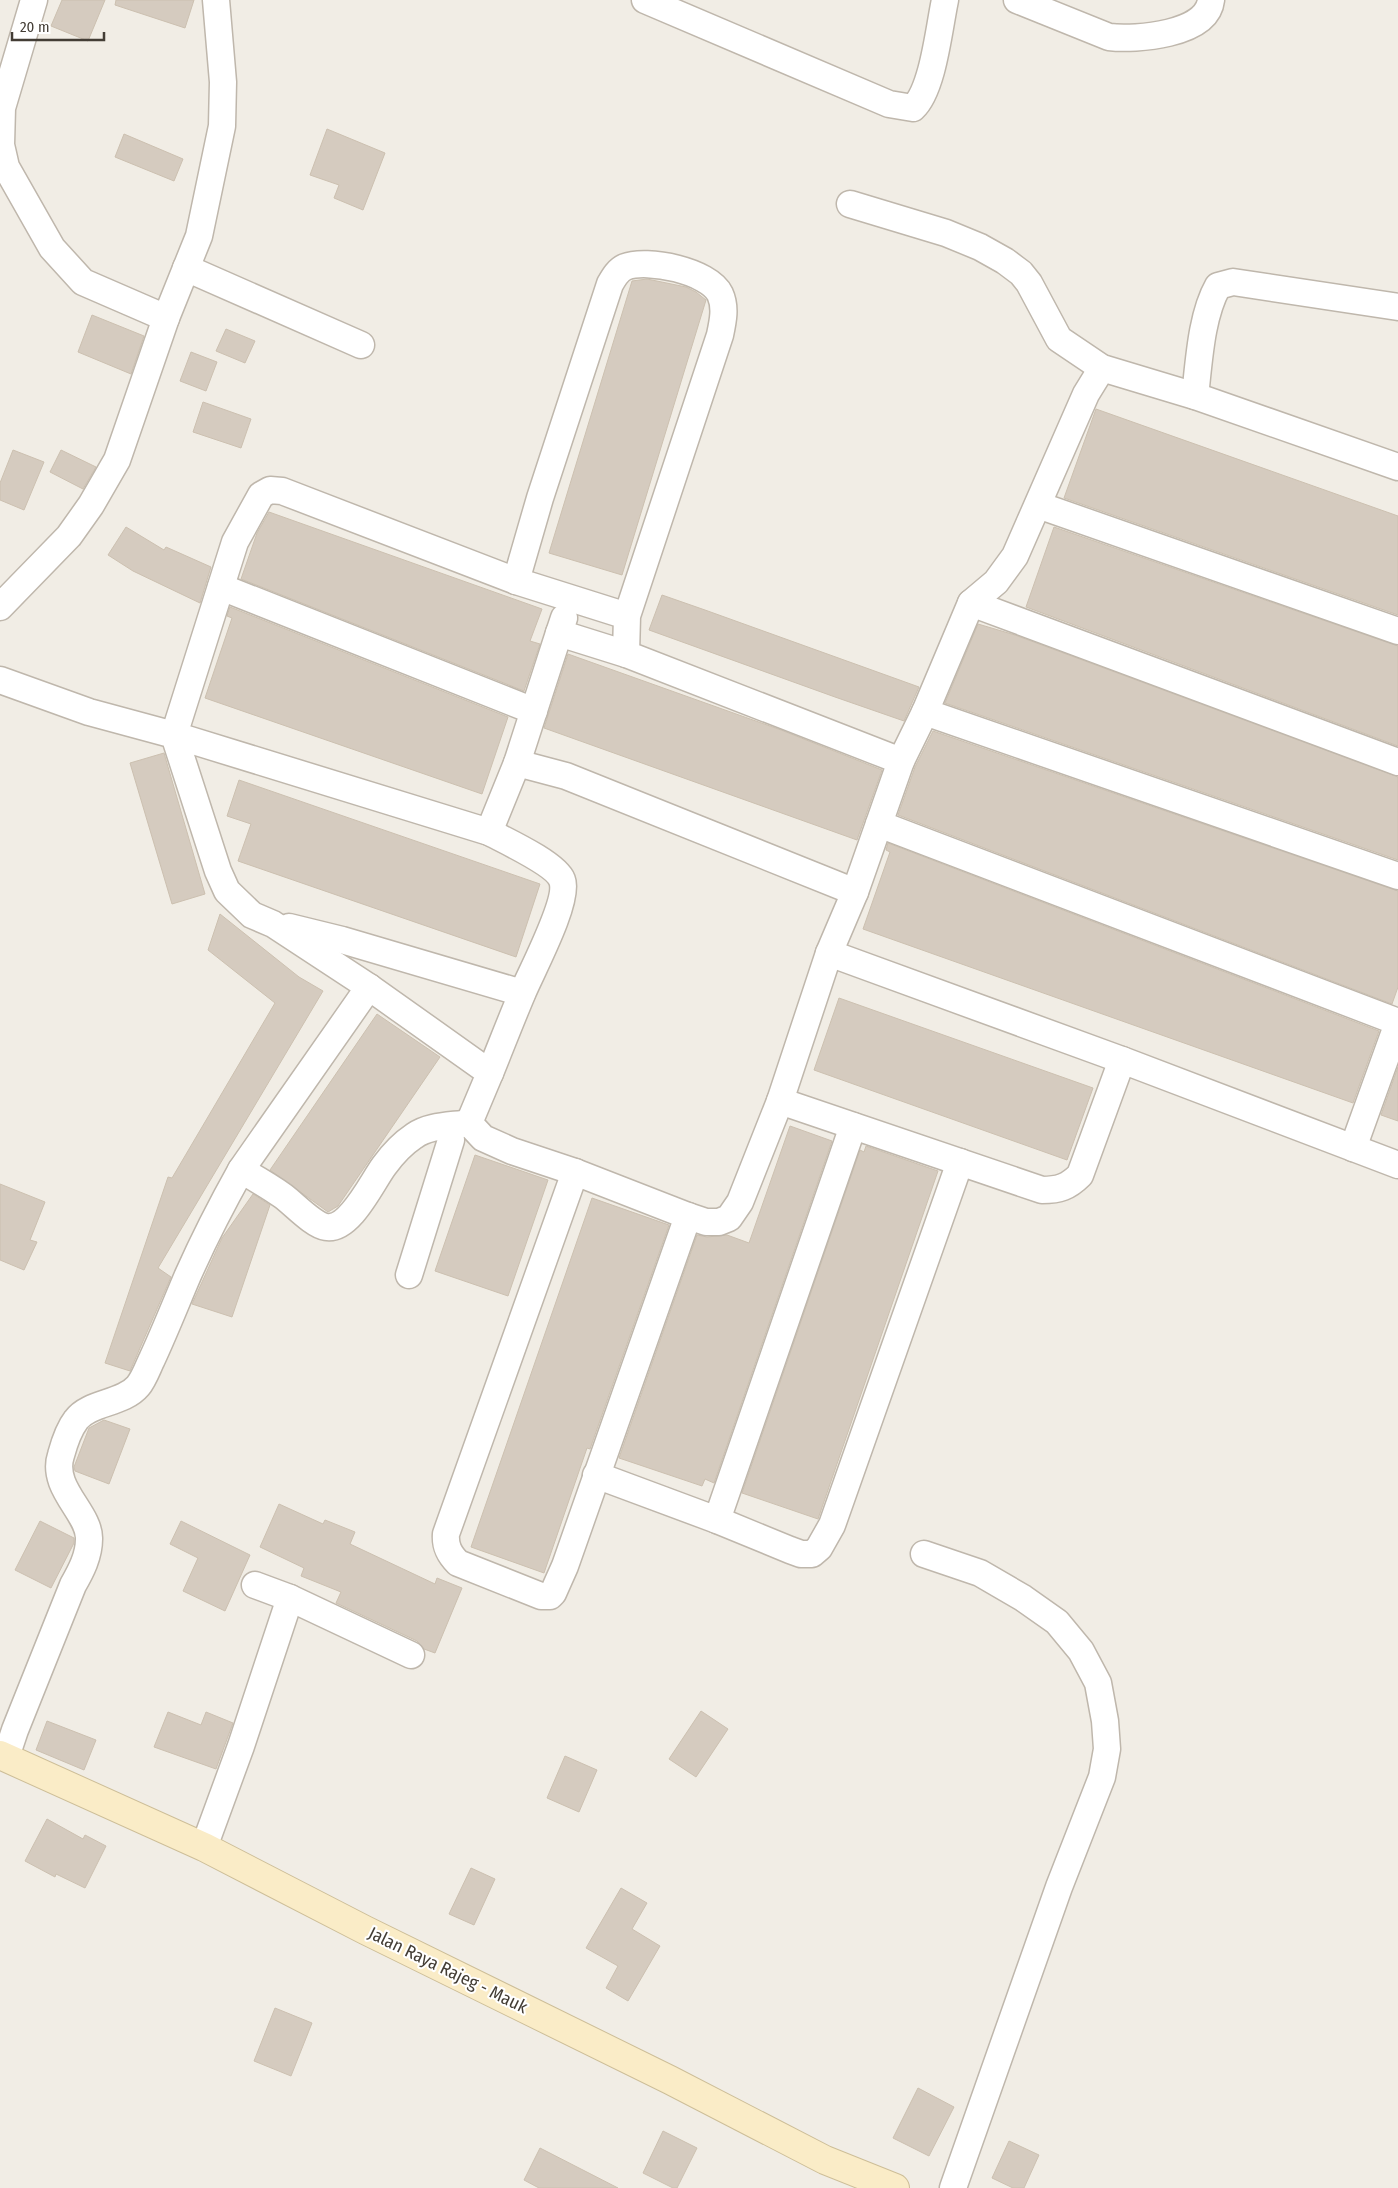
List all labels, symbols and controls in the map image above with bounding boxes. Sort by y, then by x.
scale bar [12,10,105,42]
text: 20 m [20,18,50,36]
street label: Jalan Raya Rajeg - Mauk [365,1922,532,2018]

